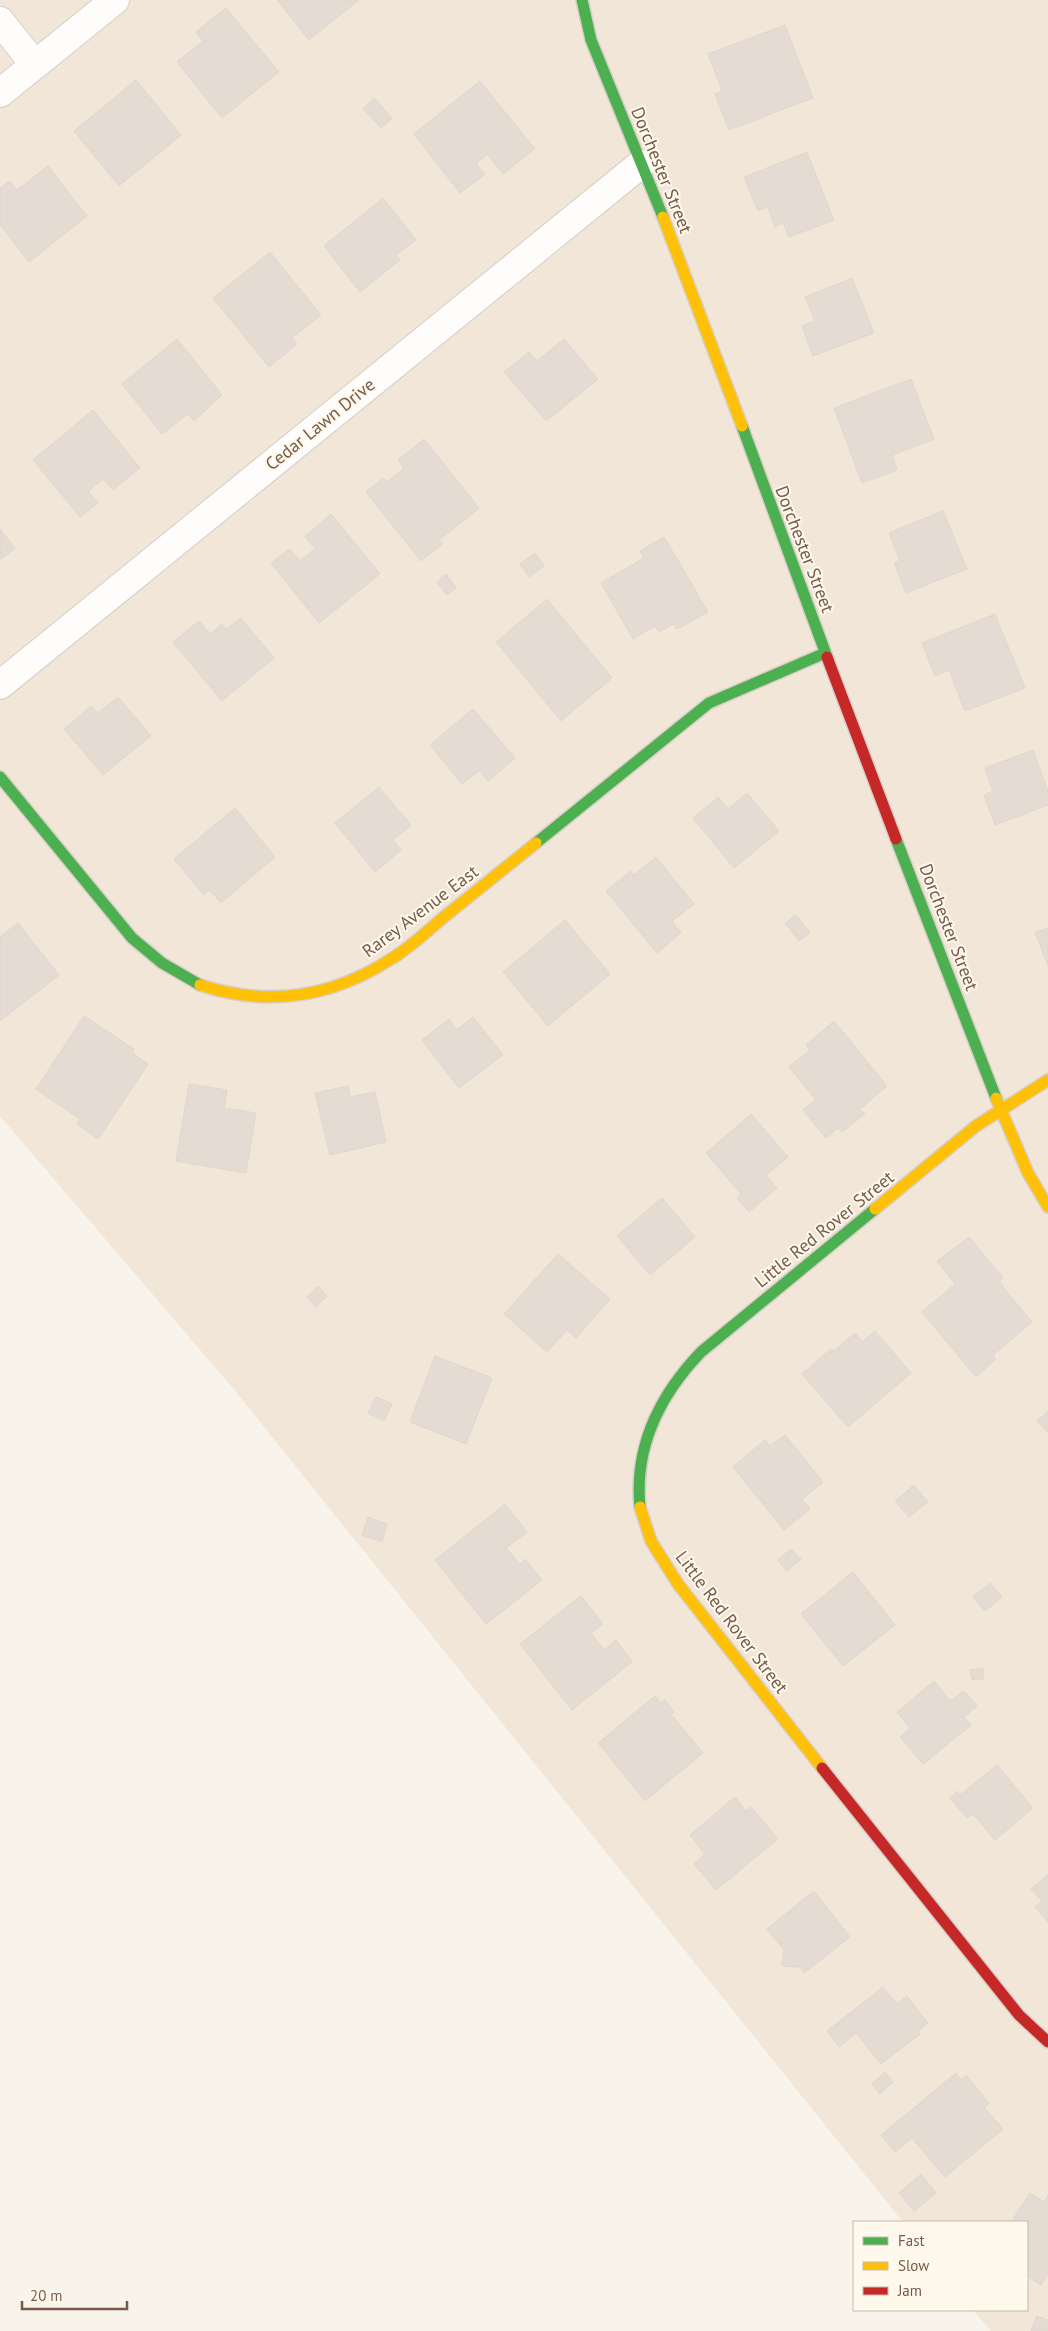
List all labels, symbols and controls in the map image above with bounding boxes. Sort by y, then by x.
street label: Dorchester Street [626,103,698,237]
street label: Cedar Lawn Drive [261,373,379,475]
street label: Dorchester Street [770,482,840,616]
street label: Rarey Avenue East [357,860,483,962]
street label: Dorchester Street [914,860,984,994]
street label: Little Red Rover Street [750,1166,898,1292]
street label: Little Red Rover Street [671,1546,793,1698]
legend [853,2221,1028,2311]
text: Fast [898,2231,925,2250]
text: Slow [898,2256,929,2275]
scale bar [22,2278,128,2310]
text: Jam [897,2281,922,2300]
text: 20 m [30,2286,63,2305]

